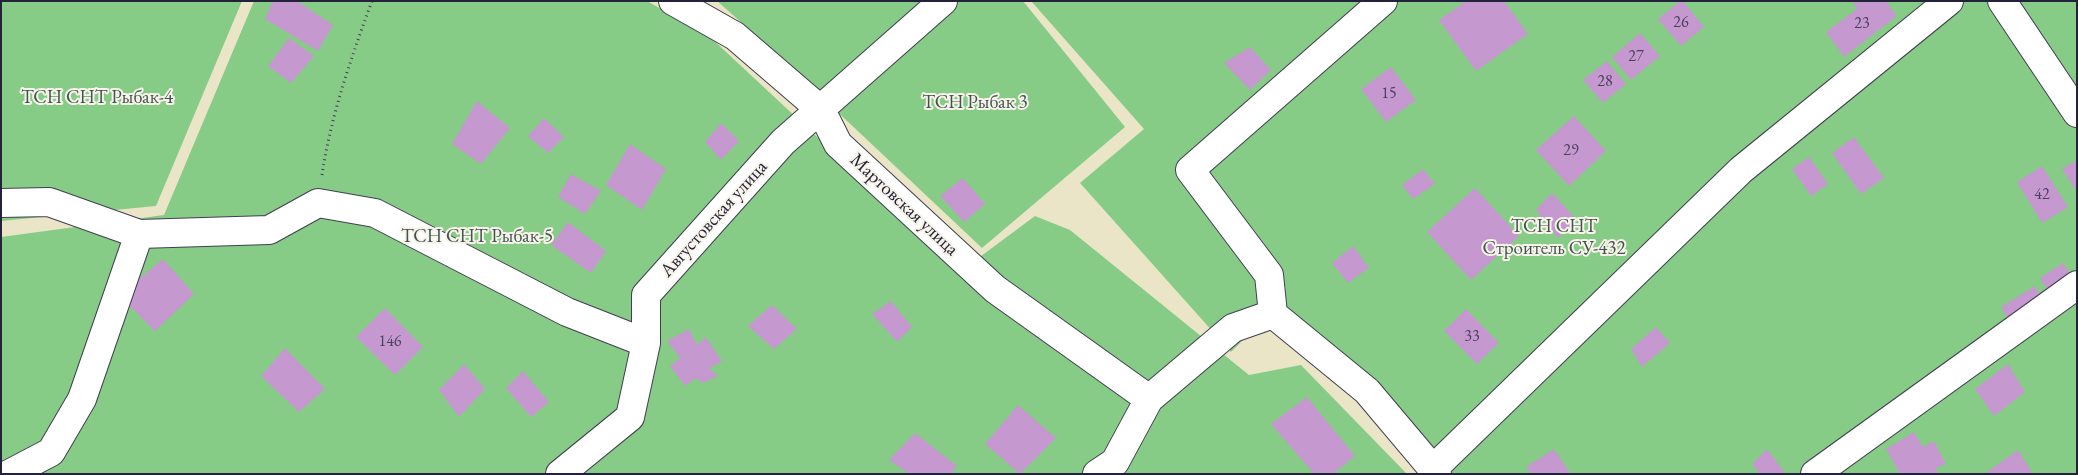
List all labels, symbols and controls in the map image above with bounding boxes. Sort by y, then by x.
house number: 26 [1673,13,1689,33]
house number: 23 [1854,14,1870,34]
house number: 27 [1628,47,1644,67]
house number: 28 [1597,72,1613,92]
house number: 15 [1381,84,1397,104]
park label: ТСН СНТ Рыбак-4 [21,87,173,109]
park label: ТСН Рыбак 3 [922,92,1028,114]
house number: 29 [1563,141,1579,161]
street label: Мартовская улица [845,149,963,261]
street label: Августовская улица [656,156,772,282]
house number: 42 [2034,185,2050,205]
park label: ТСН СНТ Строитель СУ-432 [1482,216,1626,260]
park label: ТСН СНТ Рыбак-5 [401,226,553,248]
house number: 33 [1464,327,1480,347]
house number: 146 [378,332,402,352]

